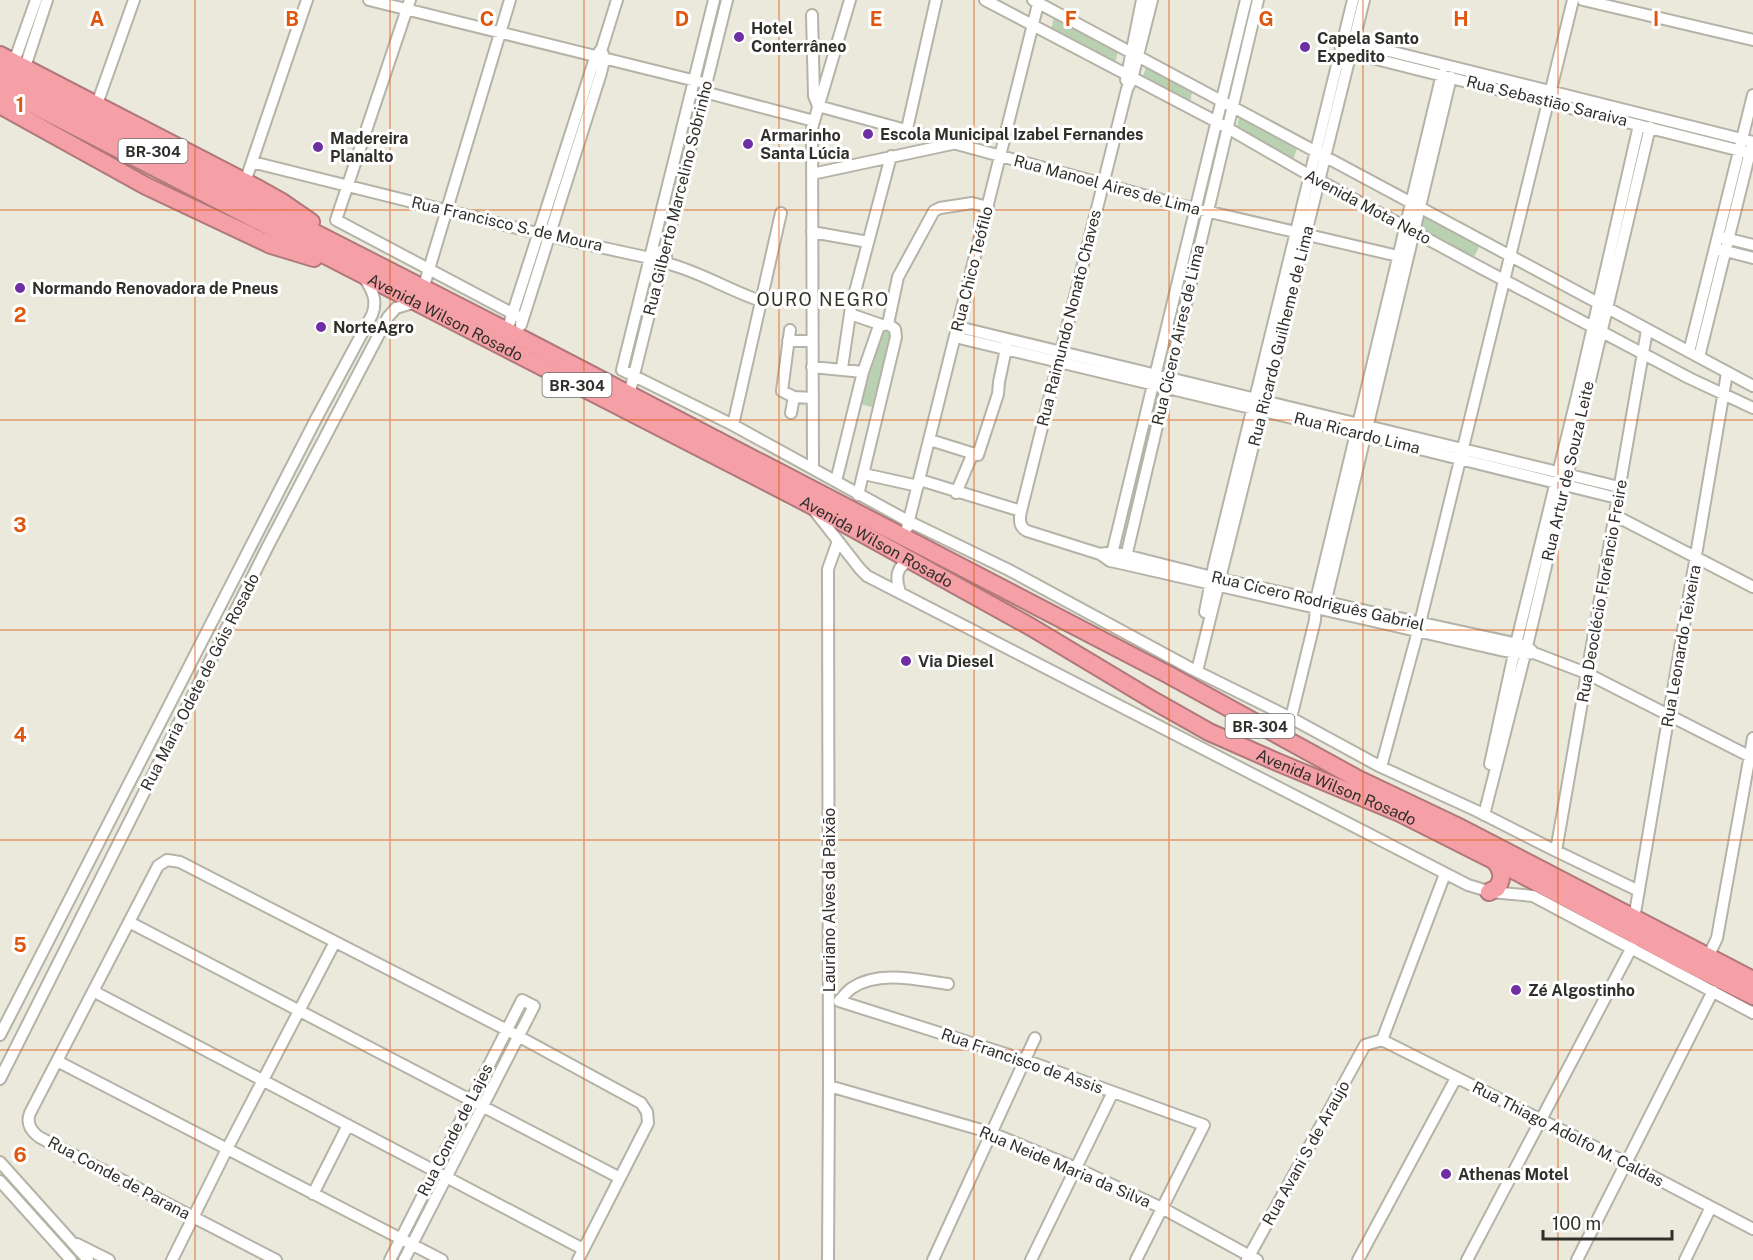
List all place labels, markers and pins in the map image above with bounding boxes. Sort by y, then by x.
place label: Hotel Conterrâneo [751,19,847,56]
place label: Capela Santo Expedito [1317,29,1419,66]
marker: Hotel Conterrâneo [732,30,746,44]
marker: Capela Santo Expedito [1298,40,1312,54]
place label: Escola Municipal Izabel Fernandes [880,125,1144,144]
place label: Armarinho Santa Lúcia [760,126,849,163]
marker: Escola Municipal Izabel Fernandes [861,127,875,141]
place label: Madereira Planalto [330,129,408,166]
marker: Armarinho Santa Lúcia [741,137,755,151]
marker: Madereira Planalto [311,140,325,154]
place label: Normando Renovadora de Pneus [32,279,279,298]
marker: Normando Renovadora de Pneus [13,281,27,295]
place label: NorteAgro [333,318,414,337]
marker: NorteAgro [314,320,328,334]
place label: Via Diesel [918,652,994,671]
marker: Via Diesel [899,654,913,668]
place label: Zé Algostinho [1528,981,1635,1000]
marker: Zé Algostinho [1509,983,1523,997]
place label: Athenas Motel [1458,1165,1569,1184]
marker: Athenas Motel [1439,1167,1453,1181]

